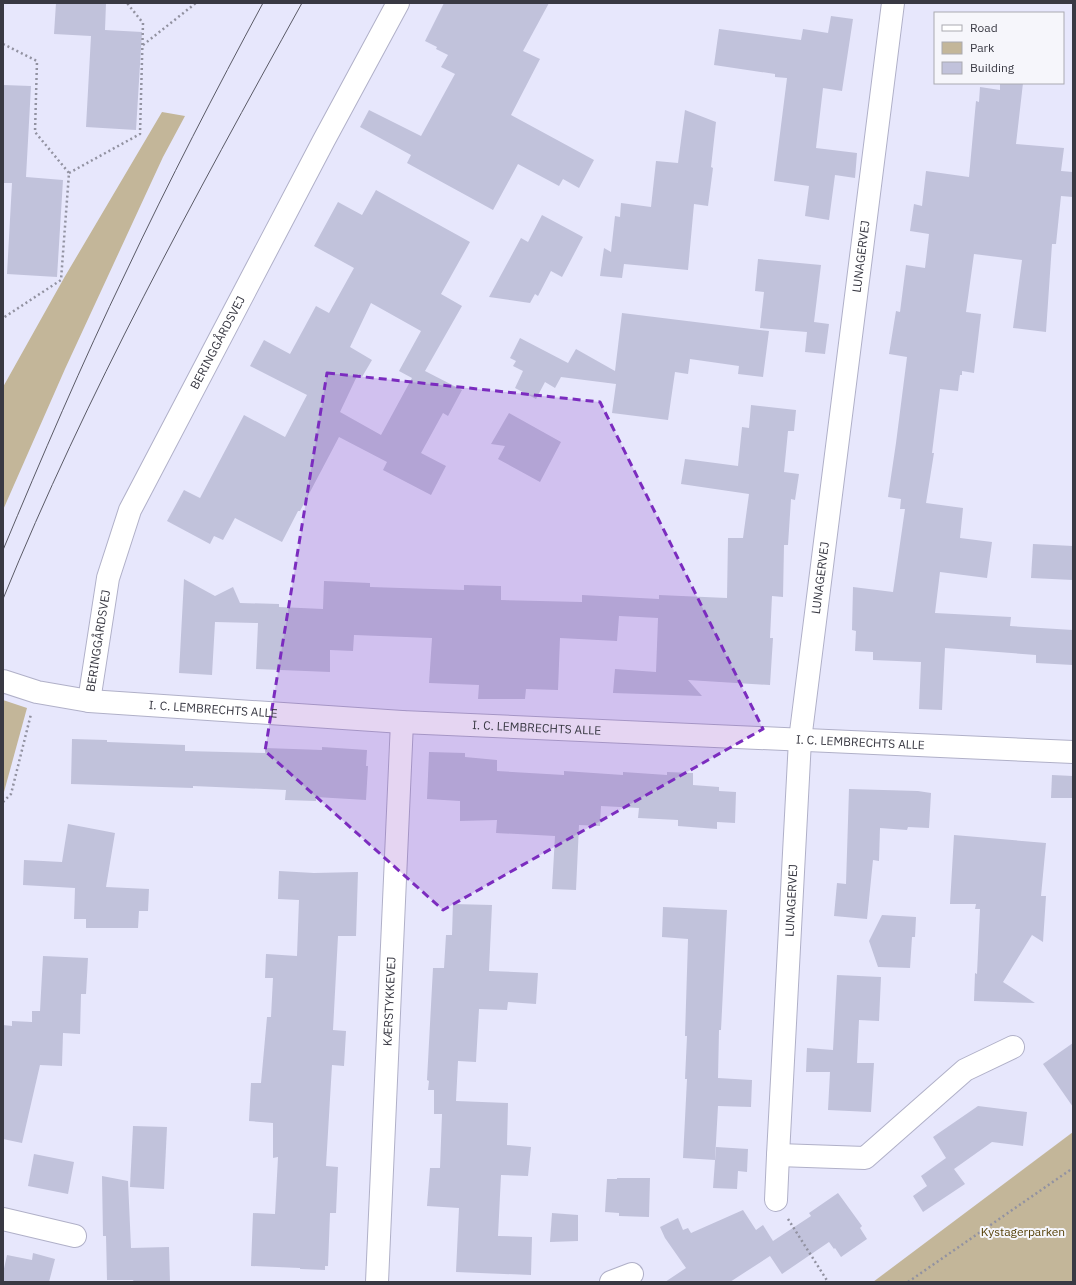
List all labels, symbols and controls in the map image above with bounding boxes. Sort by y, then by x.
legend [934,12,1064,84]
text: Road [970,20,998,35]
text: Park [970,40,995,55]
text: Building [970,60,1015,75]
street label: LUNAGERVEJ [849,219,873,293]
street label: BERINGGÅRDSVEJ [187,293,248,392]
street label: LUNAGERVEJ [808,541,832,615]
street label: BERINGGÅRDSVEJ [83,588,113,693]
street label: I. C. LEMBRECHTS ALLE [148,697,278,721]
street label: I. C. LEMBRECHTS ALLE [472,717,601,738]
street label: I. C. LEMBRECHTS ALLE [796,732,925,752]
street label: LUNAGERVEJ [782,864,800,937]
street label: KÆRSTYKKEVEJ [380,956,399,1046]
park label: Kystagerparken [981,1224,1065,1239]

